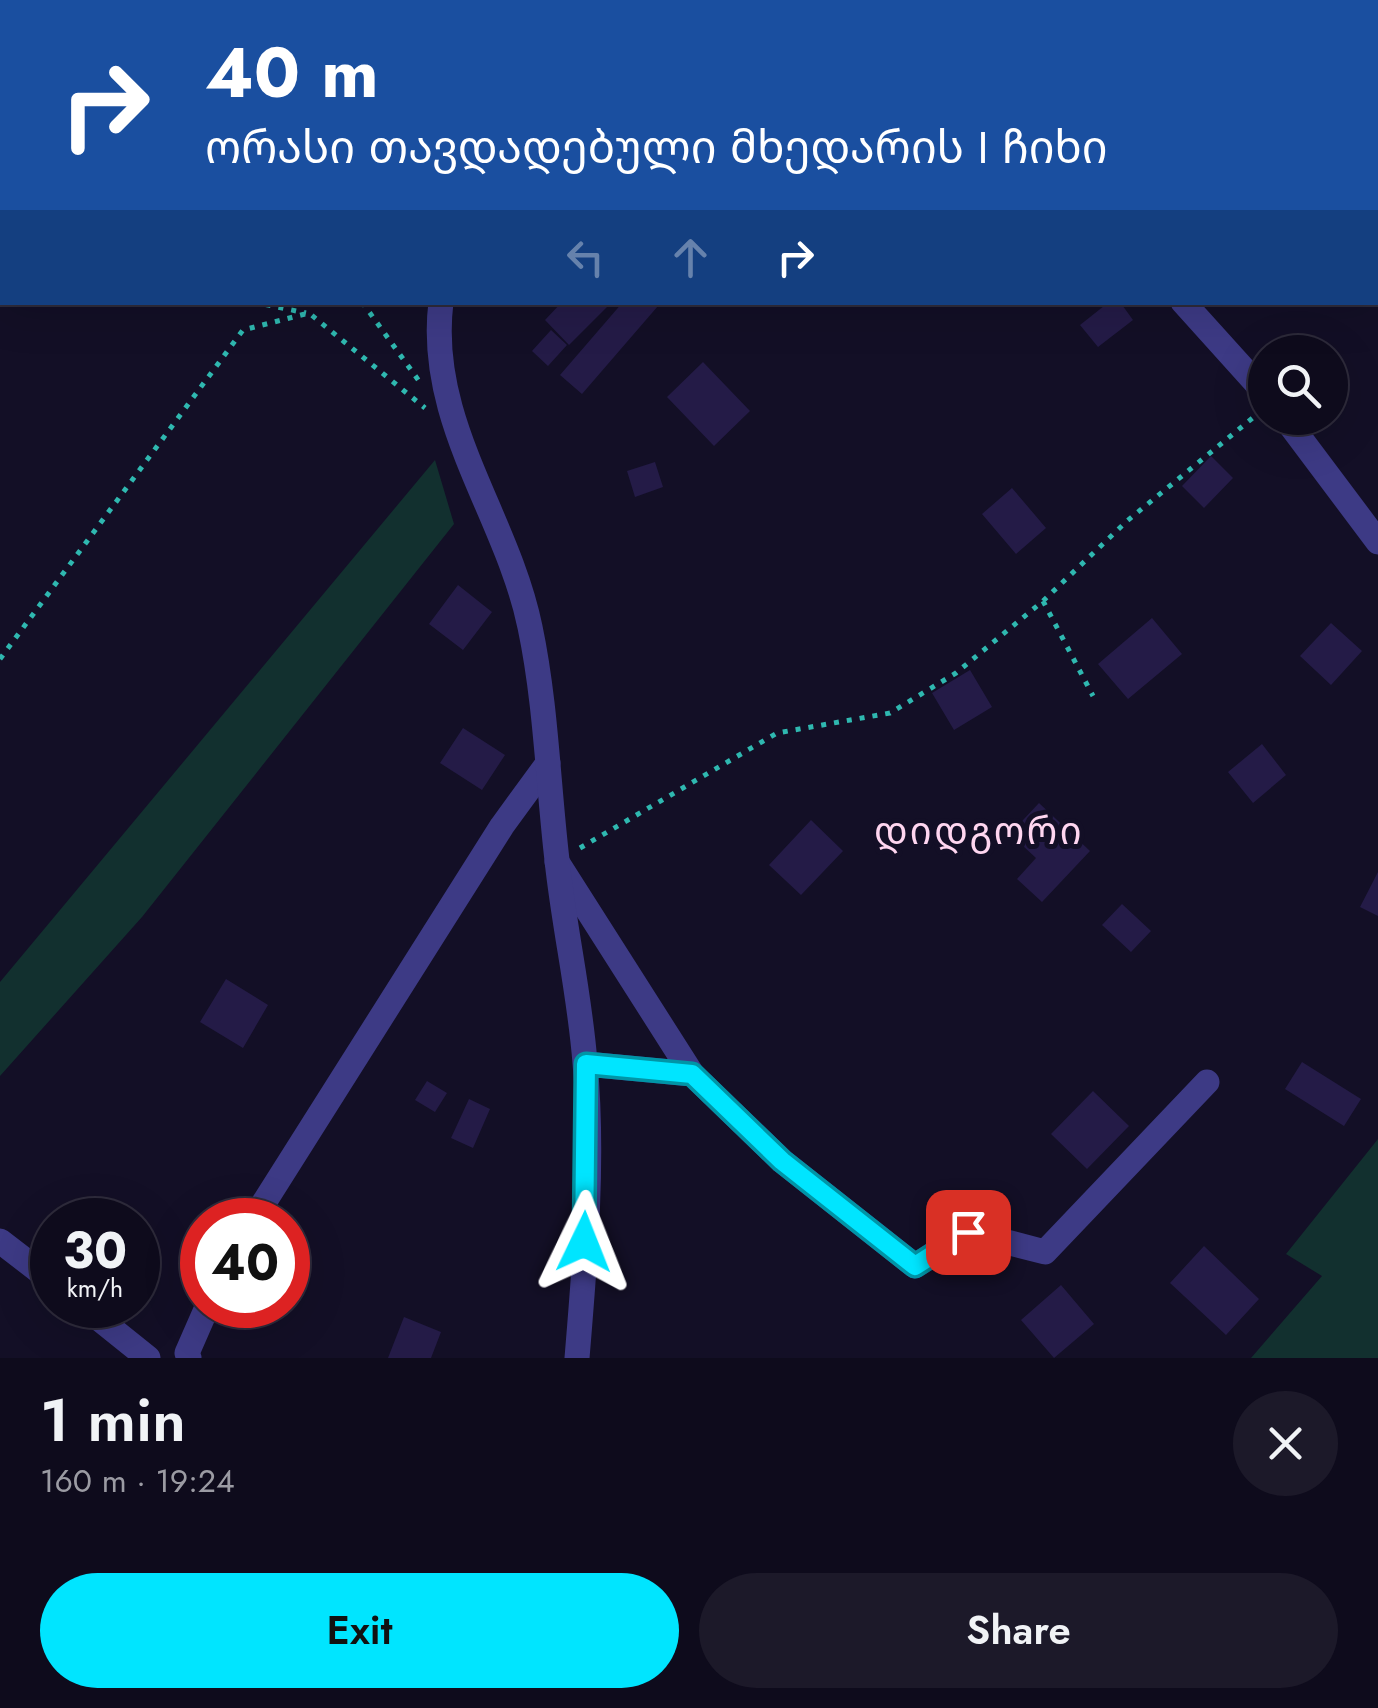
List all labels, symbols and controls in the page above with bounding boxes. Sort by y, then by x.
text: 40 m [205,22,379,123]
icon: right [40,40,170,170]
text: ორასი თავდადებული მხედარის I ჩიხი [205,115,1108,180]
icon: left [558,230,613,285]
icon: ahead [663,230,718,285]
icon: right [768,230,823,285]
map controls [1248,335,1348,435]
button: search [1248,335,1348,435]
district label: დიდგორი [874,803,1084,858]
position arrow [532,1190,636,1294]
pin [926,1190,1011,1275]
speed limit sign: 40 [180,1198,310,1328]
icon: arrive [941,1205,996,1260]
text: 30 [63,1214,127,1287]
text: km/h [67,1270,123,1306]
text: 1 min [40,1377,186,1464]
button: close [1233,1391,1338,1496]
text: 160 m · 19:24 [40,1458,235,1504]
button: Exit [40,1573,679,1688]
button: Share [699,1573,1338,1688]

